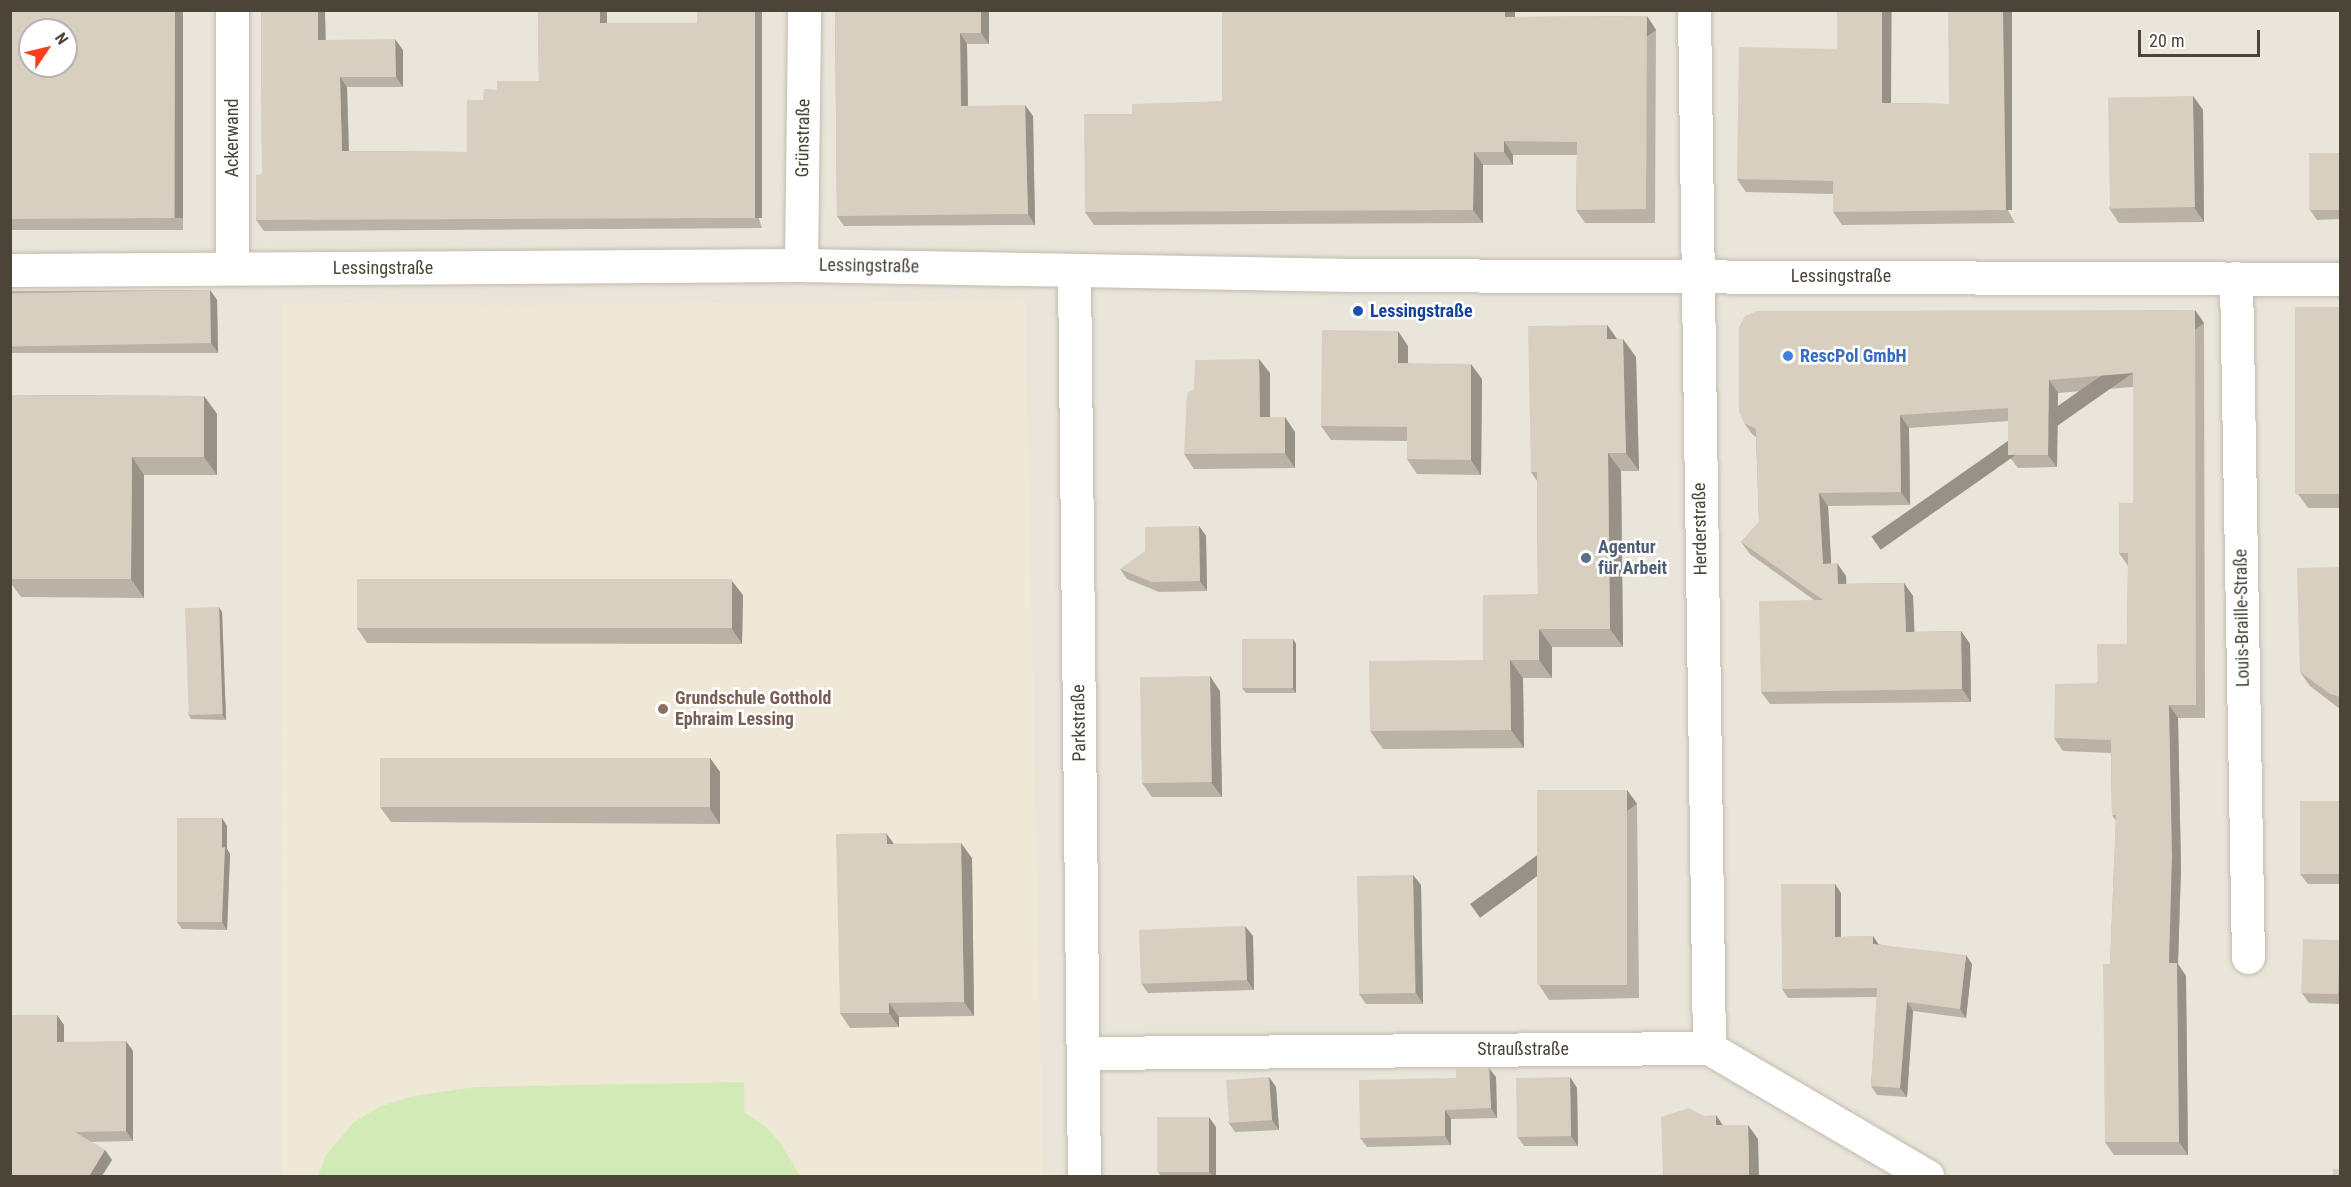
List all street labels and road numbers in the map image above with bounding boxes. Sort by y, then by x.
street label: Grünstraße [792,98,814,178]
street label: Ackerwand [221,99,243,177]
street label: Lessingstraße [819,254,919,278]
street label: Lessingstraße [333,257,433,279]
street label: Lessingstraße [1791,265,1891,287]
street label: Herderstraße [1688,482,1712,576]
street label: Louis-Braille-Straße [2230,549,2254,687]
street label: Parkstraße [1068,684,1090,762]
street label: Straußstraße [1477,1038,1569,1060]

